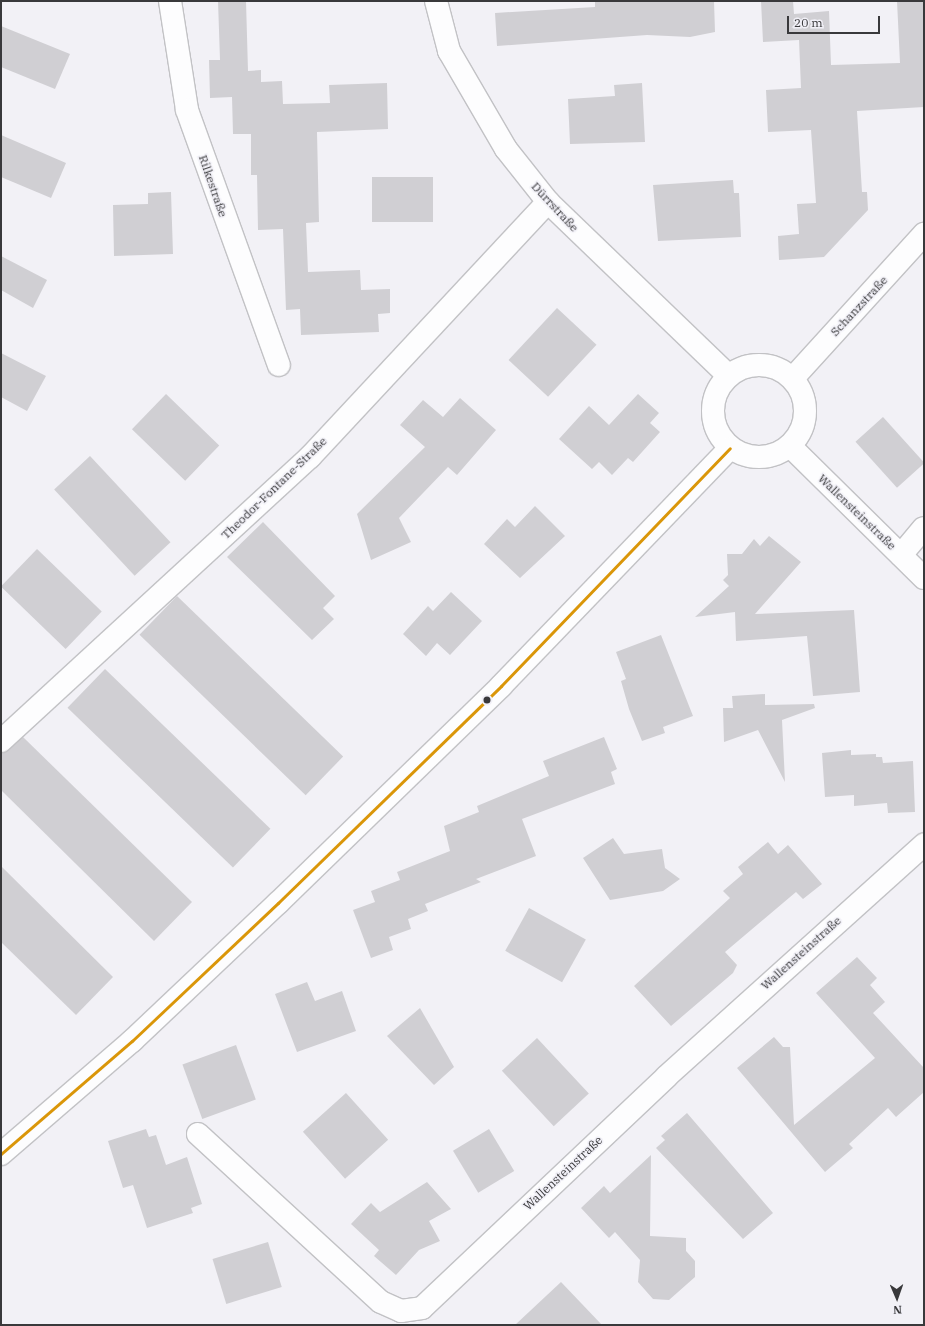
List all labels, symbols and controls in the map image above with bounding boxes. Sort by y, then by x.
scale bar [789,8,882,34]
text: 20 m [794,15,823,30]
street label: Rilkestraße [196,153,230,219]
street label: Dürrstraße [528,179,582,235]
street label: Schanzstraße [828,273,890,339]
street label: Theodor-Fontane-Straße [218,434,330,542]
street label: Wallensteinstraße [815,471,899,553]
unlabelled marker [482,695,492,705]
street label: Wallensteinstraße [758,913,844,993]
street label: Wallensteinstraße [521,1133,605,1213]
north arrow [877,1278,917,1318]
text: N [893,1303,902,1317]

